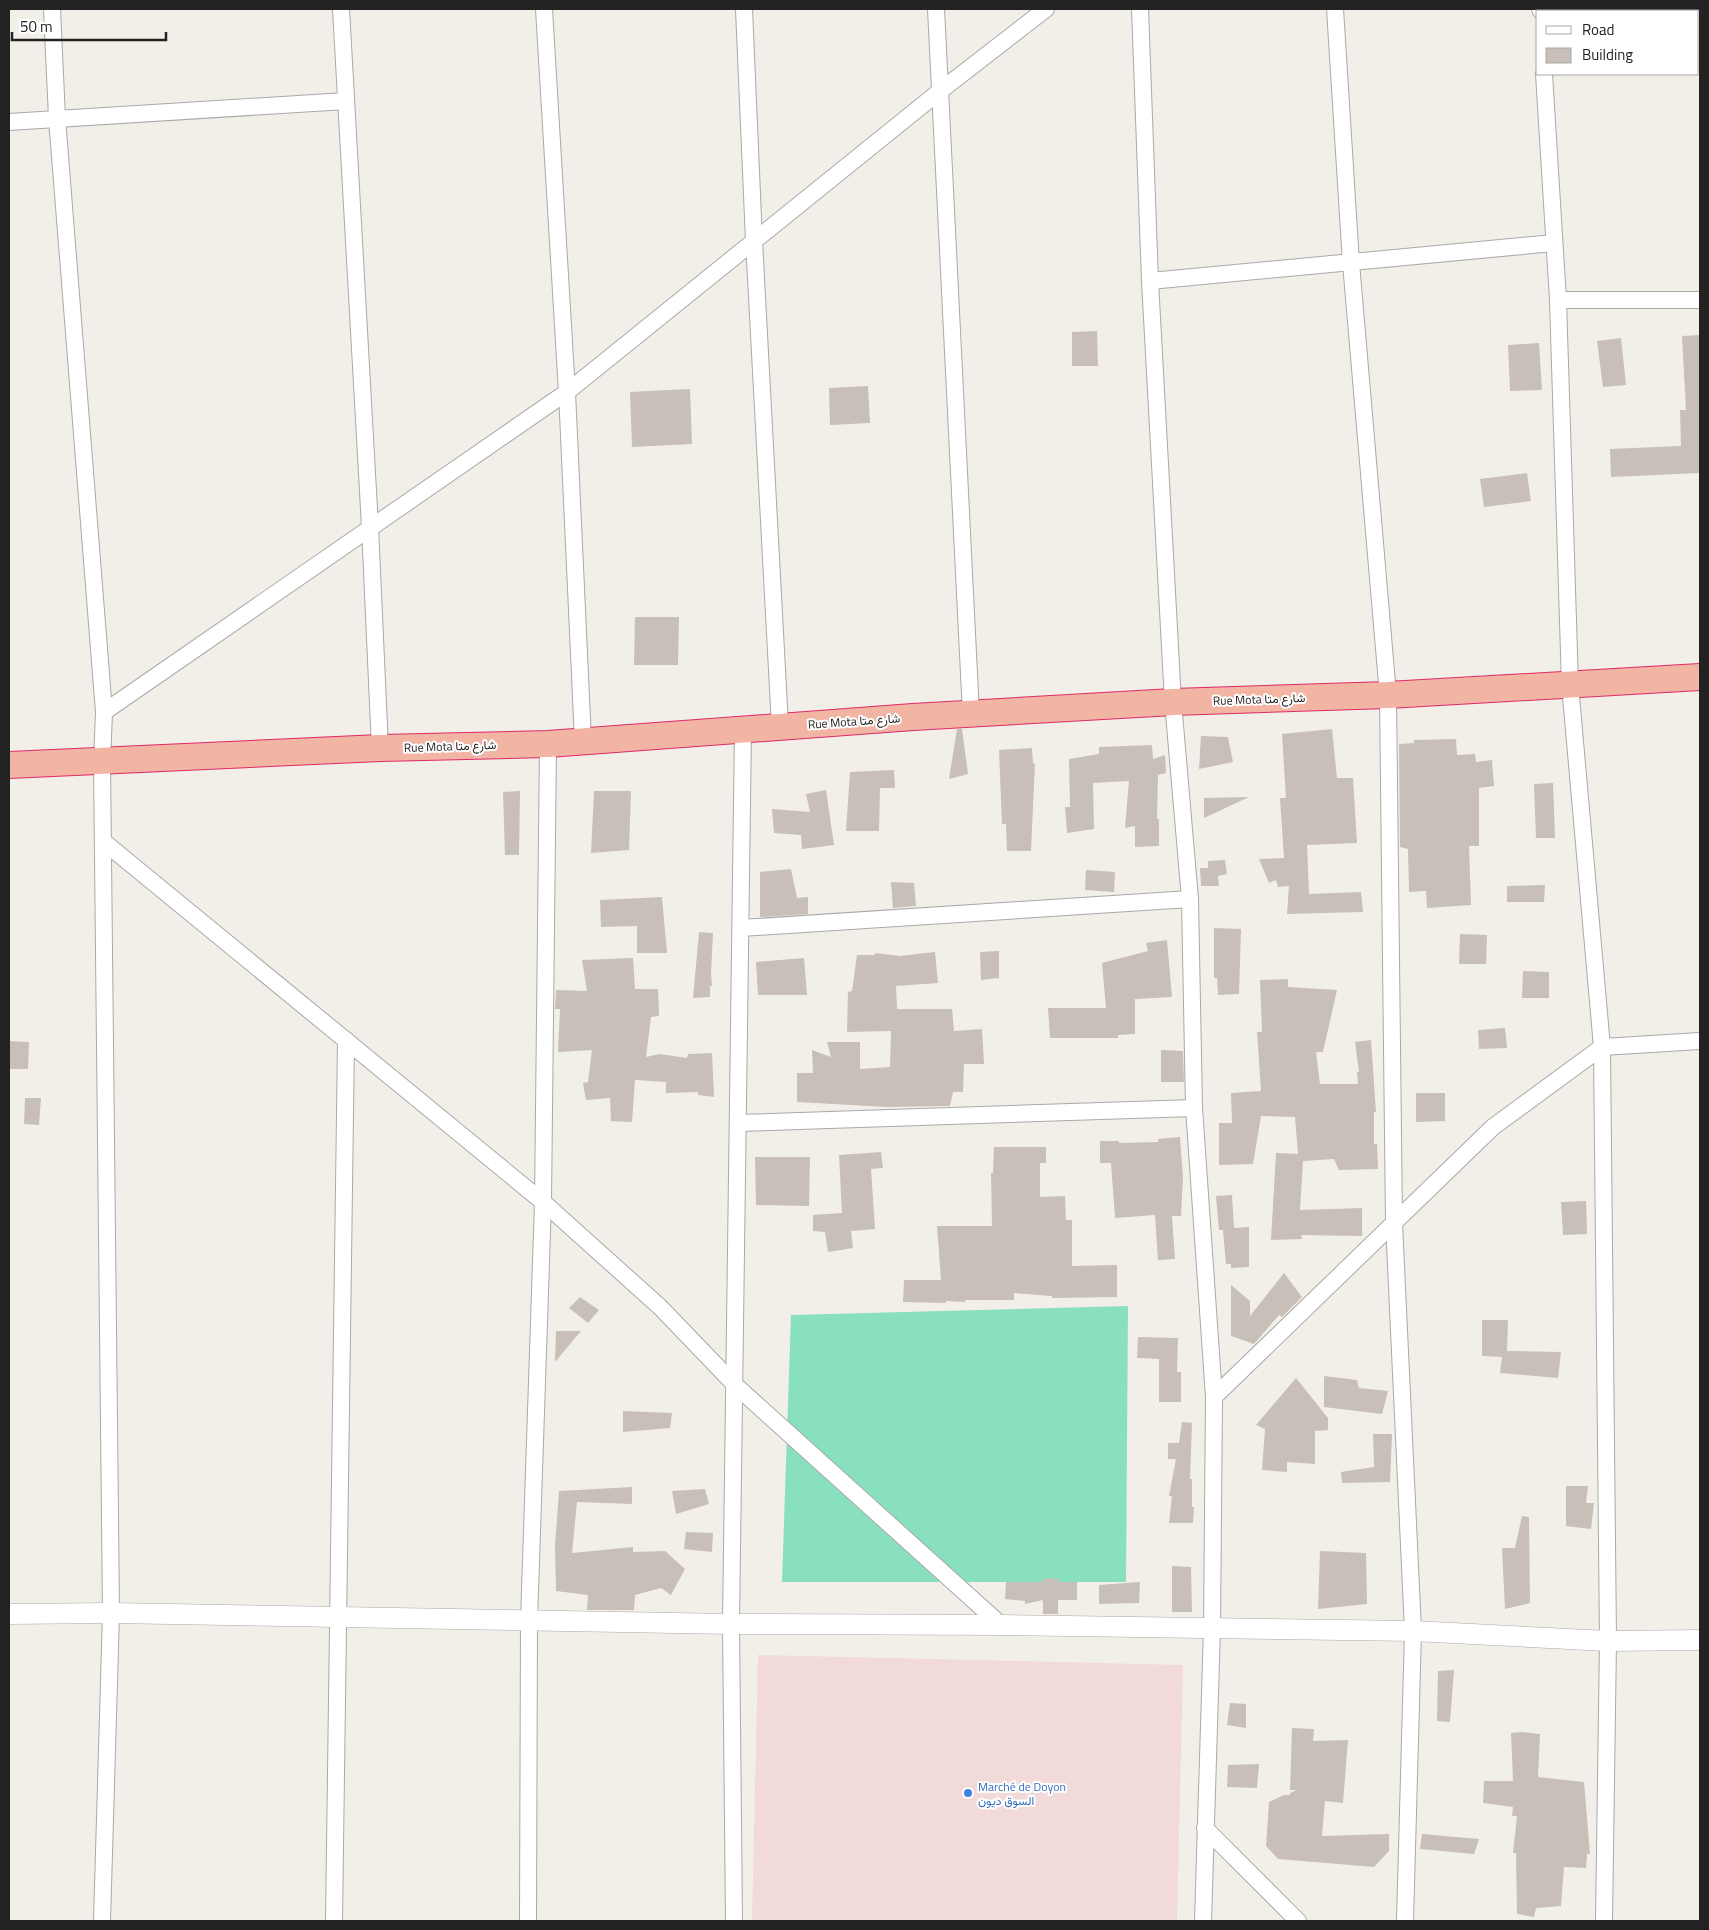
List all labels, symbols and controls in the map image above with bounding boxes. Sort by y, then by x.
scale bar [12,10,166,42]
legend [1536,10,1699,75]
text: 50 m [20,15,53,38]
text: Road [1582,18,1614,41]
text: Building [1582,43,1633,66]
street label: Rue Mota شارع متا [1212,688,1306,710]
street label: Rue Mota شارع متا [807,708,901,734]
street label: Rue Mota شارع متا [403,735,497,757]
place label: Marché de Doyon السوق ديون [978,1777,1066,1810]
marker: Marché de Doyon السوق ديون [962,1787,974,1799]

